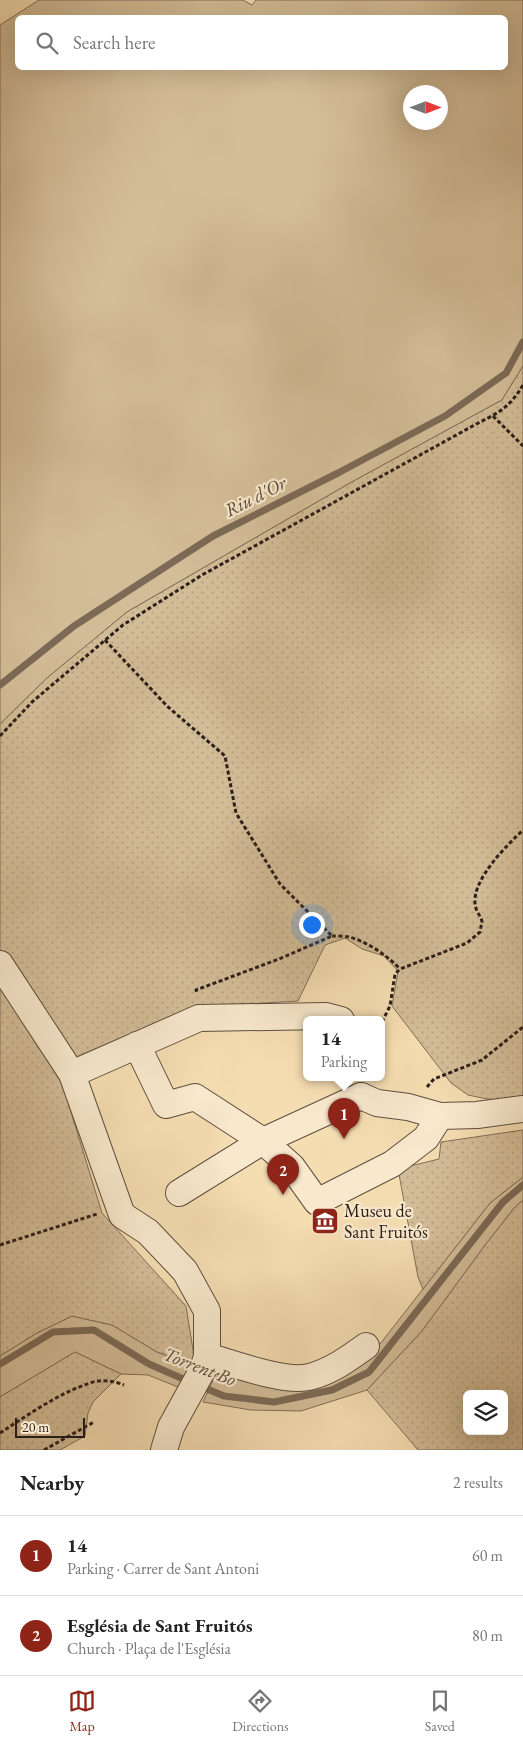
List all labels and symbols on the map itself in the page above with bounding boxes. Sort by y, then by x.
north arrow [403,85,448,130]
water label: Riu d'Or [220,470,291,523]
your location [299,912,325,938]
pin: 1 [328,1098,360,1139]
pin: 2 [267,1154,299,1195]
place label: Museu de Sant Fruitós [344,1199,428,1243]
museum icon: Museu de Sant Fruitós [310,1206,340,1236]
water label: Torrent Bo [160,1341,240,1392]
scale bar [15,1415,85,1438]

